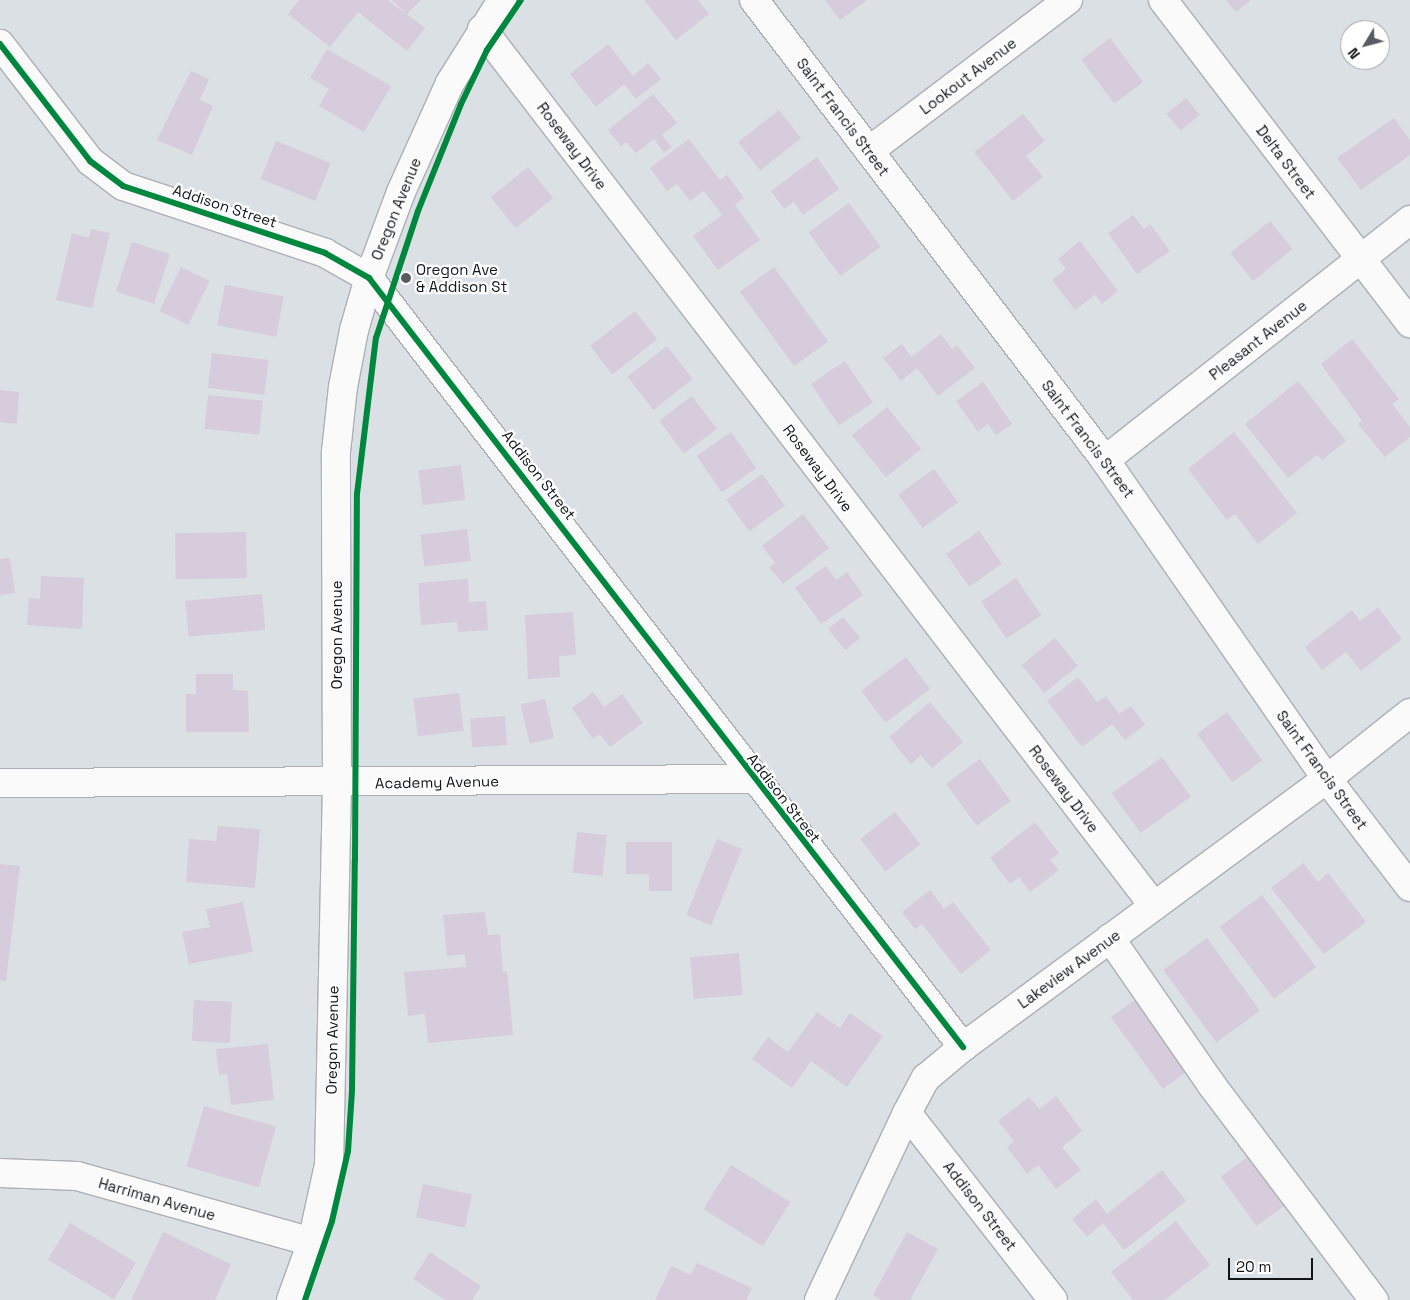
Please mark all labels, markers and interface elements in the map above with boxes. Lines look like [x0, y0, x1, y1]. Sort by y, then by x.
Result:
north arrow [1340, 20, 1390, 70]
street label: Lookout Avenue [916, 34, 1020, 118]
text: N [1344, 44, 1364, 63]
street label: Saint Francis Street [793, 55, 893, 179]
street label: Roseway Drive [533, 99, 611, 193]
street label: Delta Street [1252, 122, 1320, 202]
street label: Oregon Avenue [367, 155, 425, 263]
street label: Addison Street [171, 181, 279, 231]
place label: Oregon Ave & Addison St [416, 260, 508, 295]
marker: Oregon Ave & Addison St [400, 272, 412, 284]
street label: Pleasant Avenue [1205, 296, 1311, 384]
street label: Saint Francis Street [1038, 377, 1138, 501]
street label: Roseway Drive [779, 421, 857, 515]
street label: Addison Street [499, 427, 579, 523]
street label: Oregon Avenue [328, 580, 346, 690]
street label: Saint Francis Street [1273, 707, 1371, 833]
street label: Roseway Drive [1025, 742, 1103, 836]
street label: Addison Street [744, 750, 824, 846]
street label: Academy Avenue [375, 772, 499, 792]
street label: Lakeview Avenue [1014, 926, 1124, 1012]
street label: Oregon Avenue [322, 985, 342, 1095]
street label: Addison Street [940, 1158, 1020, 1254]
street label: Harriman Avenue [96, 1174, 218, 1224]
scale bar [1230, 1248, 1315, 1280]
text: 20 m [1236, 1257, 1271, 1276]

